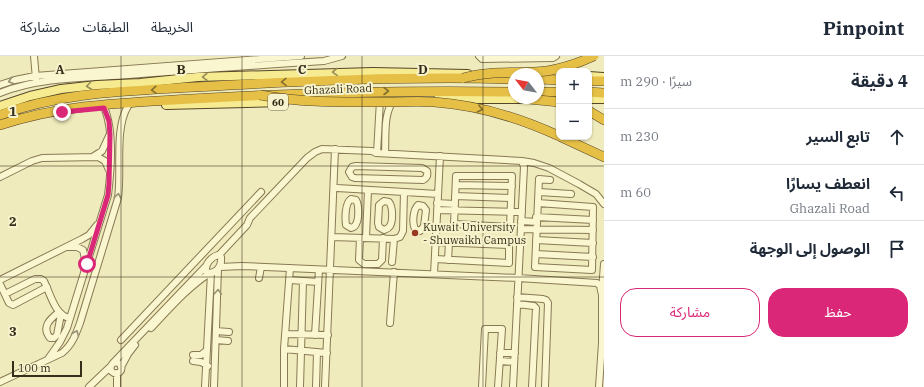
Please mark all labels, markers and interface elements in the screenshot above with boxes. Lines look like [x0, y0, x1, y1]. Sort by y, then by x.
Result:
text: Pinpoint [823, 16, 904, 40]
text: مشاركة [20, 18, 60, 36]
text: الطبقات [82, 18, 129, 36]
text: الخريطة [151, 18, 193, 36]
text: A [55, 61, 65, 78]
text: B [176, 61, 186, 78]
text: C [298, 61, 307, 78]
text: D [418, 61, 428, 78]
one-way arrow [332, 68, 338, 76]
north arrow [508, 68, 544, 104]
map controls [556, 68, 592, 140]
button: + [556, 68, 592, 104]
text: 4 دقيقة [851, 70, 908, 92]
one-way arrow [202, 73, 208, 81]
text: سيرًا · 290 m [620, 73, 692, 90]
one-way arrow [8, 76, 15, 85]
one-way arrow [281, 78, 287, 86]
one-way arrow [86, 81, 93, 90]
street label: Ghazali Road [304, 81, 373, 97]
one-way arrow [151, 85, 157, 94]
one-way arrow [383, 87, 389, 95]
road number: 60 [268, 94, 288, 110]
text: 1 [9, 103, 17, 120]
route end [53, 103, 71, 121]
button: − [556, 104, 592, 140]
one-way arrow [477, 105, 484, 113]
icon: ahead [886, 126, 908, 148]
text: تابع السير [806, 127, 870, 146]
text: 230 m [620, 128, 659, 145]
text: انعطف يسارًا [786, 174, 870, 193]
icon: left [886, 182, 908, 204]
text: 60 m [620, 184, 651, 201]
one-way arrow [114, 193, 122, 199]
text: Ghazali Road [790, 200, 870, 217]
text: 2 [9, 213, 17, 230]
place label: Kuwait University - Shuwaikh Campus [423, 220, 526, 247]
marker: Kuwait University - Shuwaikh Campus [410, 228, 420, 238]
icon: arrive [886, 238, 908, 260]
text: الوصول إلى الوجهة [750, 239, 870, 258]
route start [78, 255, 96, 273]
button: مشاركة [620, 288, 760, 337]
button: حفظ [768, 288, 908, 337]
one-way arrow [213, 289, 222, 295]
text: 3 [9, 323, 17, 340]
one-way arrow [71, 330, 79, 337]
scale bar [12, 359, 82, 378]
text: 100 m [18, 361, 51, 375]

